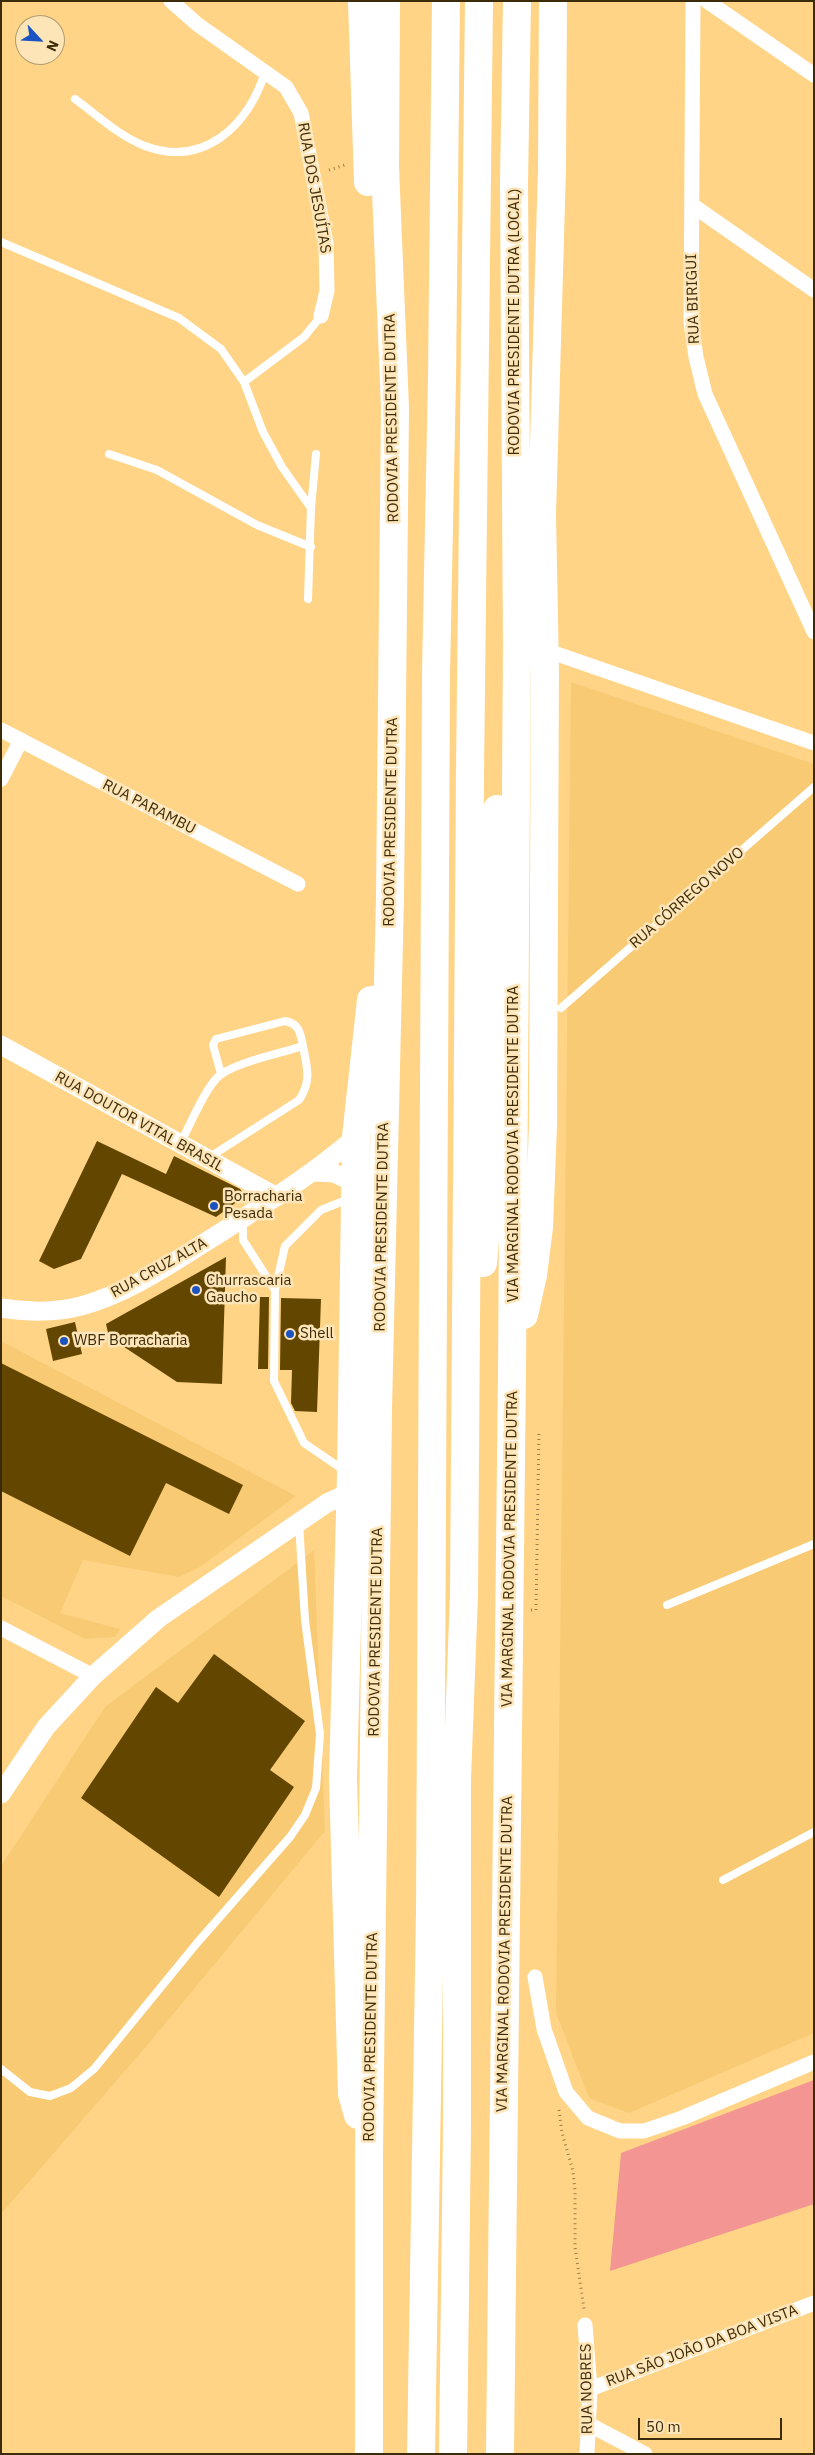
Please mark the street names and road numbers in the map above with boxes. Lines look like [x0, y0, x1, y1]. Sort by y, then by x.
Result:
street label: RUA DOS JESUÍTAS [294, 121, 334, 255]
street label: RODOVIA PRESIDENTE DUTRA (LOCAL) [506, 188, 524, 456]
street label: RUA BIRIGUI [682, 253, 704, 345]
street label: RODOVIA PRESIDENTE DUTRA [381, 313, 403, 523]
street label: RODOVIA PRESIDENTE DUTRA [380, 717, 402, 927]
street label: RUA PARAMBU [99, 776, 199, 838]
street label: RUA CÓRREGO NOVO [626, 843, 748, 953]
street label: VIA MARGINAL RODOVIA PRESIDENTE DUTRA [505, 986, 523, 1302]
street label: RUA DOUTOR VITAL BRASIL [52, 1068, 226, 1176]
street label: RODOVIA PRESIDENTE DUTRA [371, 1122, 393, 1332]
street label: RUA CRUZ ALTA [108, 1234, 210, 1302]
street label: VIA MARGINAL RODOVIA PRESIDENTE DUTRA [498, 1391, 522, 1707]
street label: RODOVIA PRESIDENTE DUTRA [365, 1527, 387, 1737]
street label: VIA MARGINAL RODOVIA PRESIDENTE DUTRA [493, 1796, 517, 2112]
street label: RODOVIA PRESIDENTE DUTRA [360, 1932, 382, 2142]
street label: RUA SÃO JOÃO DA BOA VISTA [604, 2301, 800, 2391]
street label: RUA NOBRES [577, 2344, 597, 2434]

